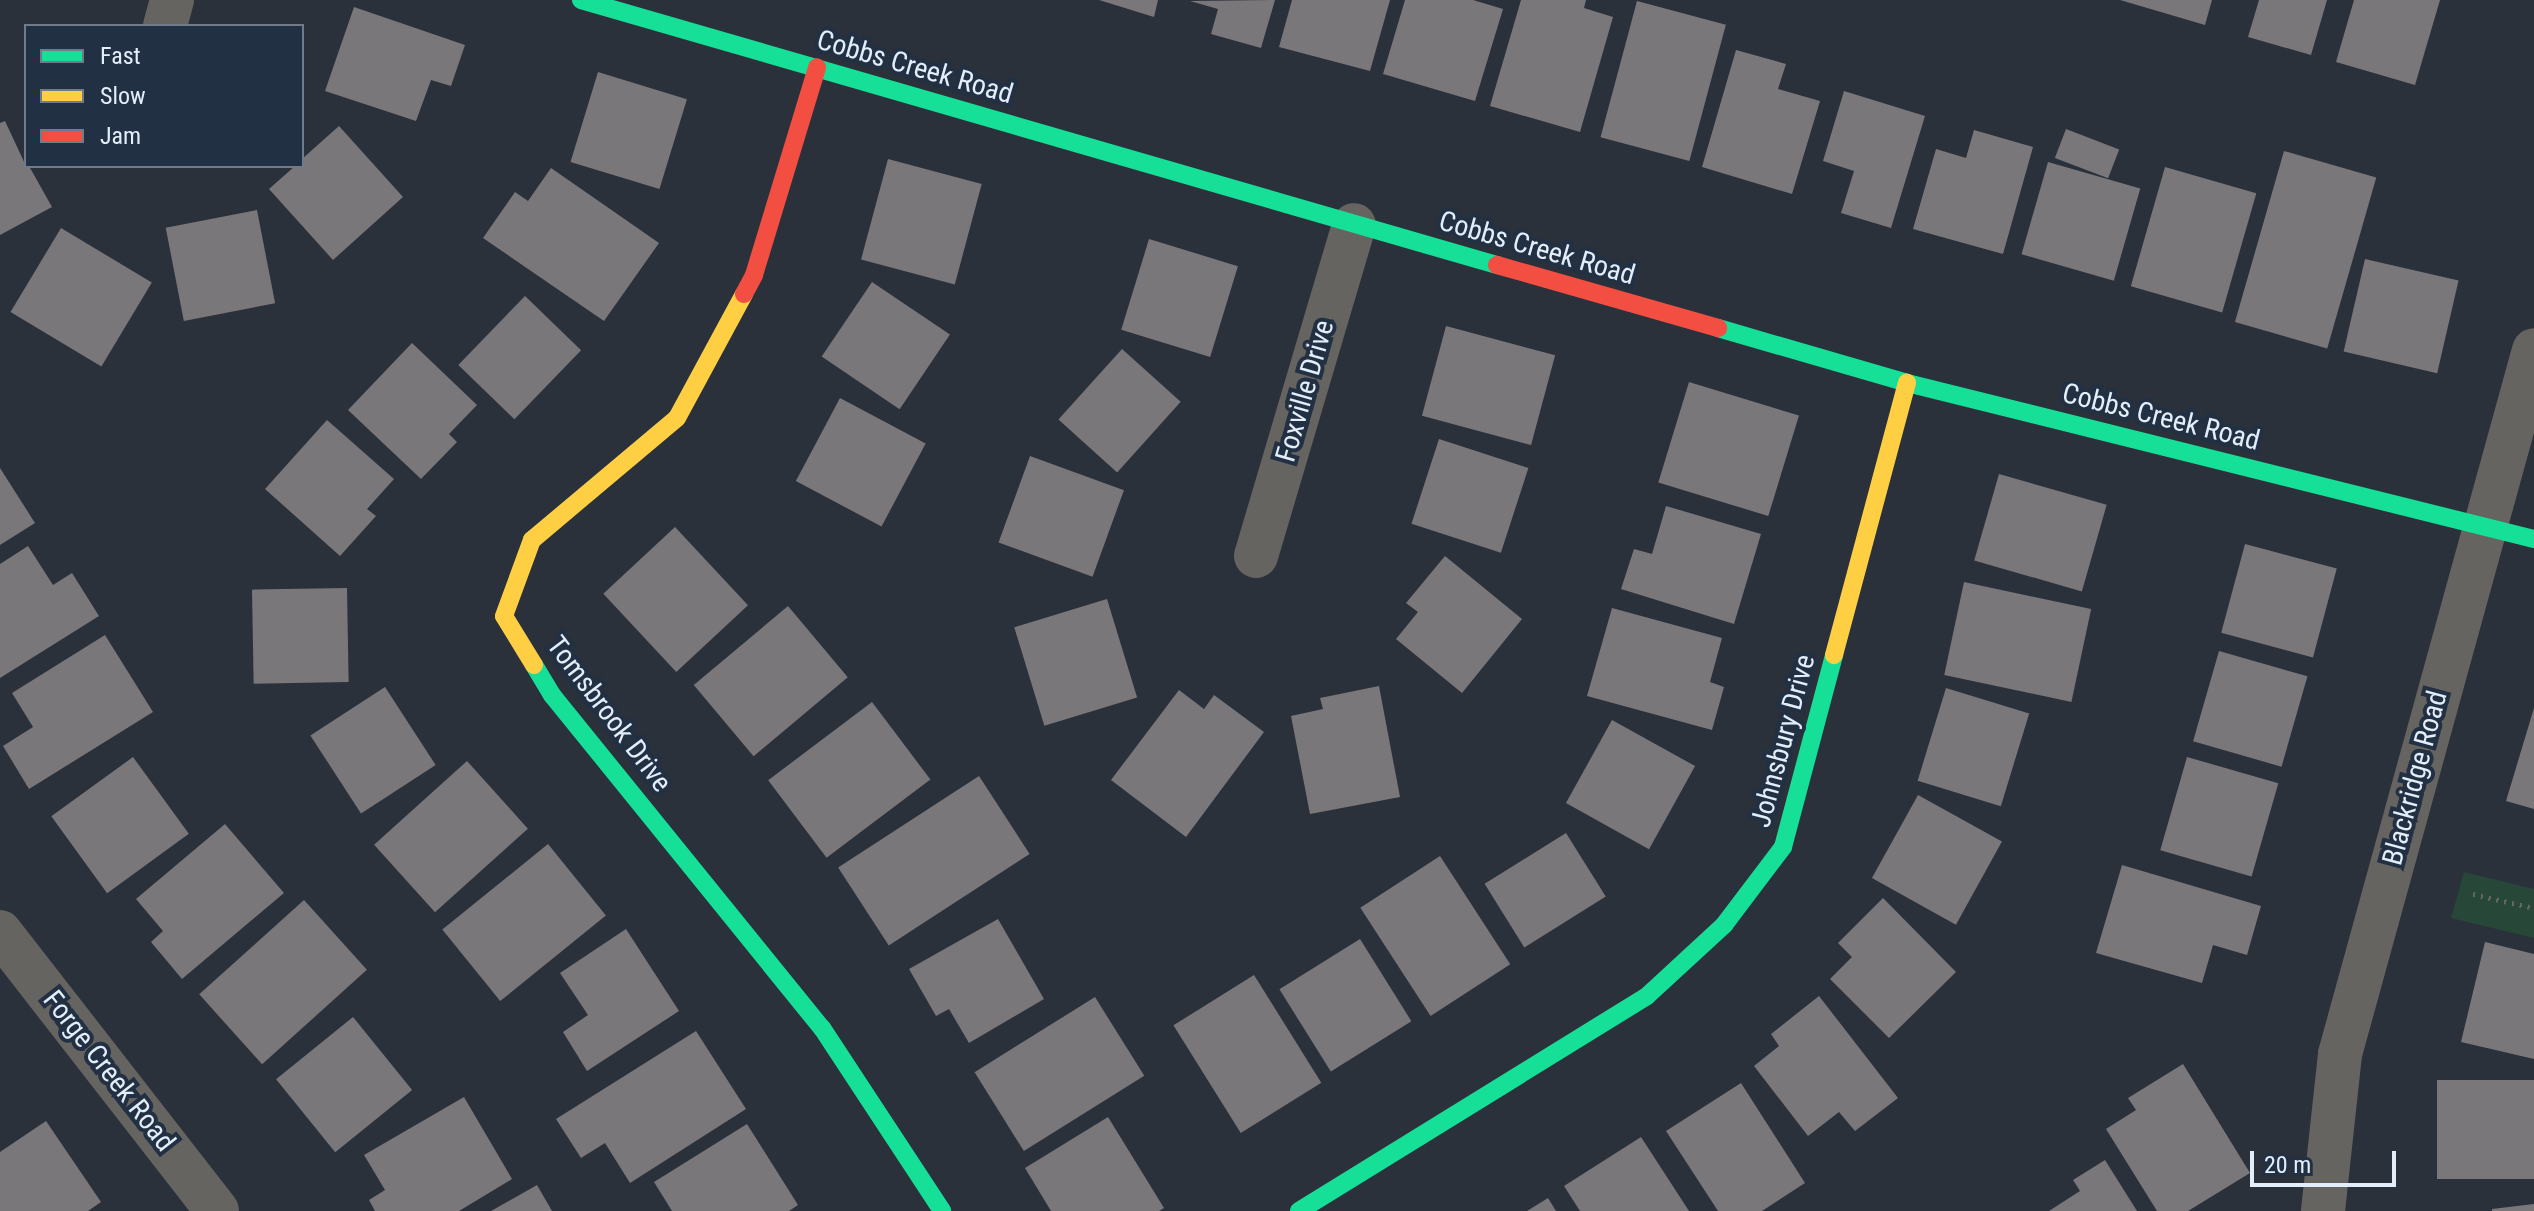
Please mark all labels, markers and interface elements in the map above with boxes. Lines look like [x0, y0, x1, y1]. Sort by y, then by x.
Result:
street label: Cobbs Creek Road [813, 23, 1017, 111]
legend [24, 24, 304, 168]
text: Fast [100, 42, 141, 70]
text: Slow [100, 82, 146, 110]
text: Jam [100, 122, 141, 150]
street label: Cobbs Creek Road [1435, 204, 1639, 292]
street label: Foxville Drive [1269, 316, 1341, 466]
street label: Cobbs Creek Road [2059, 376, 2263, 458]
street label: Tomsbrook Drive [540, 630, 678, 798]
street label: Johnsbury Drive [1744, 651, 1822, 831]
street label: Blackridge Road [2376, 687, 2454, 869]
street label: Forge Creek Road [36, 984, 182, 1158]
scale bar [2254, 1135, 2400, 1185]
text: 20 m [2264, 1151, 2311, 1179]

